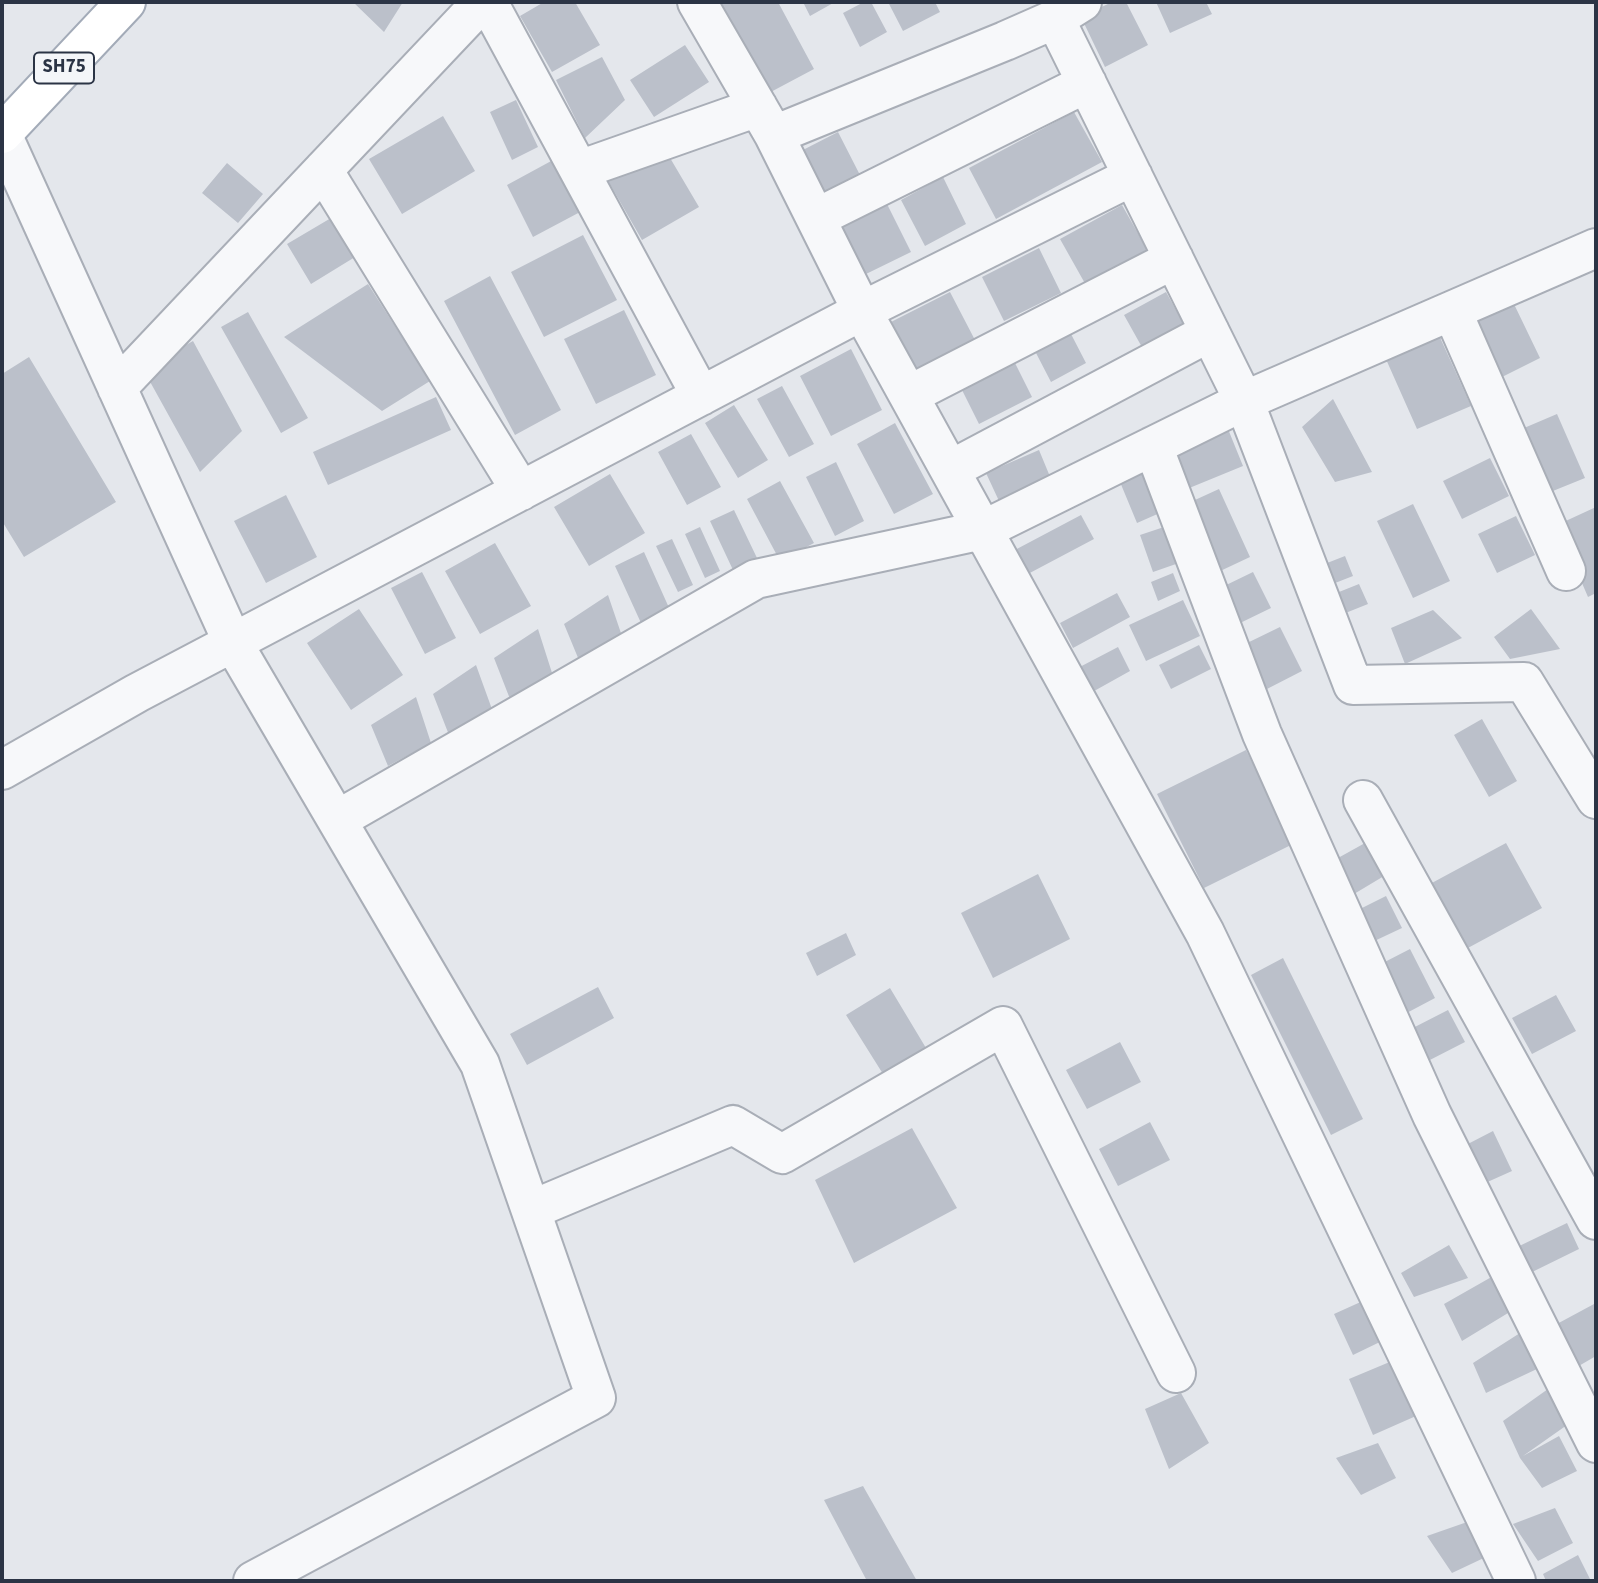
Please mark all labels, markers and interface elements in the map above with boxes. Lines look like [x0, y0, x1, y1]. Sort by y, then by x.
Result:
road number: SH75 [34, 52, 94, 83]

